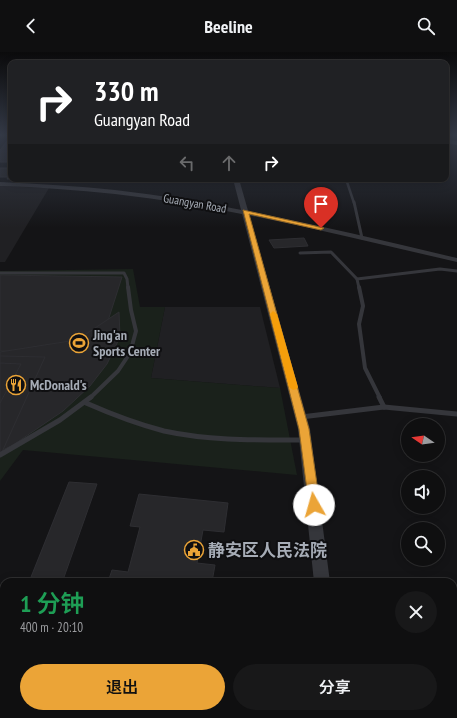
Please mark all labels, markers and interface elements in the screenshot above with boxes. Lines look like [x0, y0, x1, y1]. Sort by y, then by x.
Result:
icon: back [20, 15, 42, 37]
text: Beeline [204, 15, 253, 38]
icon: search [415, 15, 437, 37]
text: 330 m [94, 72, 158, 109]
icon: right [28, 76, 80, 128]
text: Guangyan Road [94, 108, 190, 131]
icon: left [176, 152, 198, 174]
icon: ahead [218, 152, 240, 174]
icon: right [260, 152, 282, 174]
pin [304, 187, 338, 228]
street label: Guangyan Road [162, 190, 228, 216]
icon: arrive [310, 193, 332, 215]
place label: Jing'an Sports Center [92, 326, 161, 360]
sports icon: Jing'an Sports Center [68, 332, 90, 354]
restaurant icon: McDonald's [5, 374, 27, 396]
place label: McDonald's [30, 376, 87, 394]
north arrow [401, 418, 445, 462]
map controls [401, 418, 445, 566]
button: sound [401, 470, 445, 514]
position arrow [293, 484, 335, 526]
button: search [401, 522, 445, 566]
public building icon: 静安区人民法院 [183, 539, 205, 561]
place label: 静安区人民法院 [208, 539, 327, 561]
text: 1 分钟 [20, 588, 84, 619]
button: close [395, 591, 437, 633]
text: 400 m · 20:10 [20, 619, 83, 636]
button: 退出 [20, 664, 225, 710]
button: 分享 [233, 664, 437, 710]

